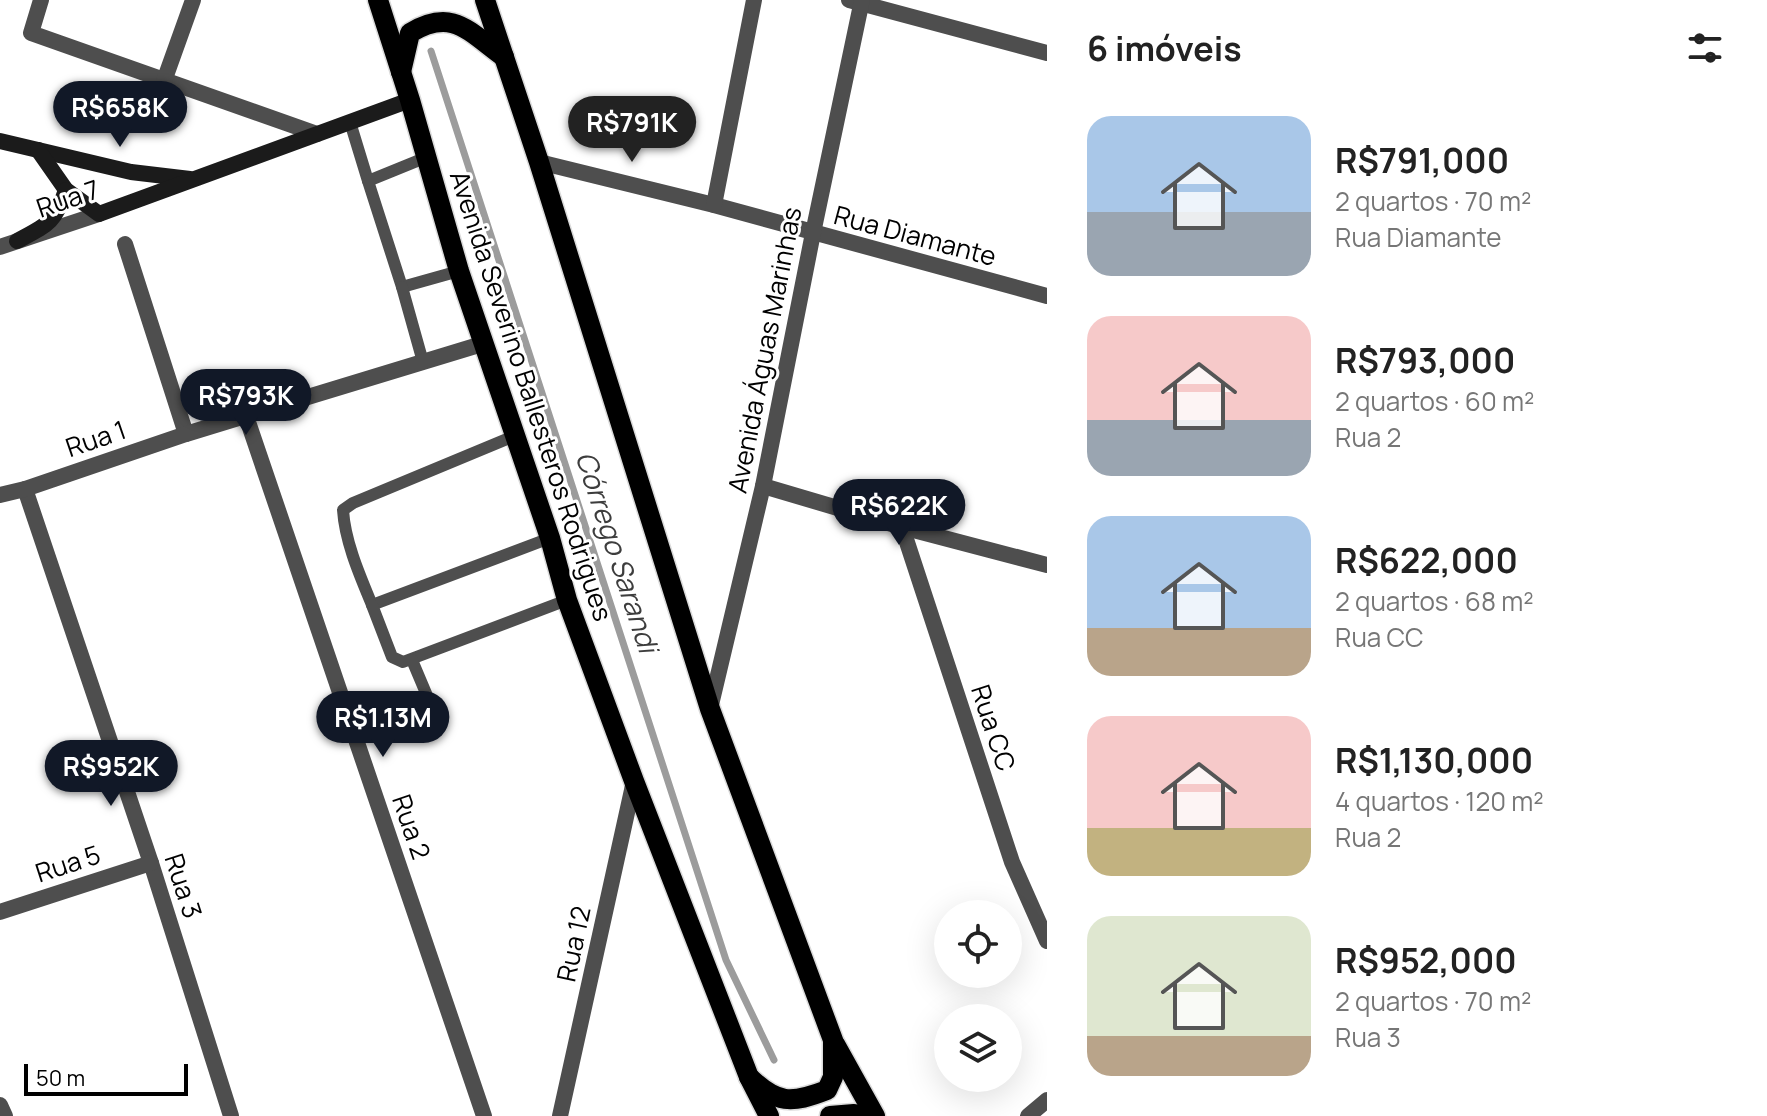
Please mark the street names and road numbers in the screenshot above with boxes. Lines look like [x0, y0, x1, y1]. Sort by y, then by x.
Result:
street label: Avenida Severino Ballesteros Rodrigues [442, 166, 622, 625]
street label: Rua 7 [31, 171, 104, 226]
street label: Rua Diamante [830, 196, 1000, 274]
street label: Avenida Águas Marinhas [719, 204, 809, 496]
street label: Rua 1 [61, 411, 131, 465]
street label: Rua CC [963, 680, 1025, 775]
street label: Rua 2 [384, 789, 440, 864]
street label: Rua 5 [31, 836, 105, 890]
street label: Rua 3 [157, 849, 211, 923]
street label: Rua 12 [547, 903, 599, 985]

